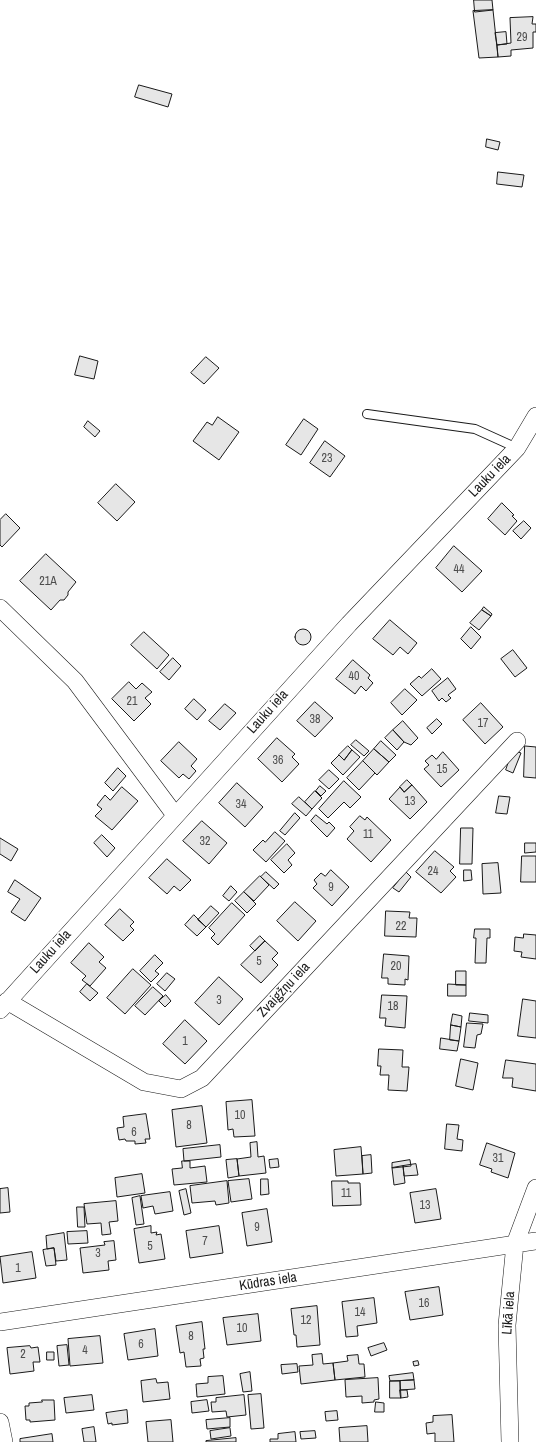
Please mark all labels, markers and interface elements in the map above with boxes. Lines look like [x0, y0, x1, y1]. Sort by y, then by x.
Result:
house number: 29 [517, 31, 527, 45]
street label: Lauku iela [466, 451, 514, 501]
house number: 23 [322, 452, 332, 466]
house number: 44 [454, 563, 464, 577]
house number: 21A [39, 575, 57, 589]
house number: 40 [349, 670, 359, 684]
street label: Lauku iela [244, 687, 292, 737]
house number: 21 [127, 695, 137, 709]
house number: 38 [310, 713, 320, 727]
house number: 17 [478, 717, 488, 731]
house number: 36 [273, 754, 283, 768]
house number: 15 [437, 763, 447, 777]
house number: 13 [405, 795, 415, 809]
house number: 34 [236, 798, 246, 812]
house number: 11 [363, 828, 373, 842]
house number: 32 [200, 835, 210, 849]
house number: 24 [428, 865, 438, 879]
house number: 9 [328, 881, 334, 895]
house number: 22 [396, 920, 406, 934]
street label: Lauku iela [27, 927, 75, 977]
house number: 5 [256, 955, 262, 969]
street label: Zvaigžņu iela [254, 959, 314, 1021]
house number: 20 [391, 960, 401, 974]
house number: 3 [216, 994, 222, 1008]
house number: 18 [388, 1000, 398, 1014]
house number: 1 [182, 1035, 188, 1049]
house number: 10 [235, 1109, 245, 1123]
house number: 8 [186, 1119, 192, 1133]
house number: 6 [131, 1126, 137, 1140]
house number: 31 [493, 1152, 503, 1166]
house number: 11 [341, 1187, 351, 1201]
house number: 13 [420, 1199, 430, 1213]
house number: 9 [254, 1221, 260, 1235]
house number: 7 [202, 1235, 208, 1249]
house number: 5 [147, 1240, 153, 1254]
house number: 3 [95, 1247, 101, 1261]
house number: 1 [15, 1262, 21, 1276]
street label: Kūdras iela [238, 1269, 298, 1295]
street label: Līkā iela [499, 1291, 519, 1335]
house number: 16 [419, 1297, 429, 1311]
house number: 14 [355, 1306, 365, 1320]
house number: 12 [301, 1314, 311, 1328]
house number: 10 [237, 1322, 247, 1336]
house number: 8 [188, 1330, 194, 1344]
house number: 6 [138, 1338, 144, 1352]
house number: 4 [82, 1344, 88, 1358]
house number: 2 [20, 1348, 26, 1362]

